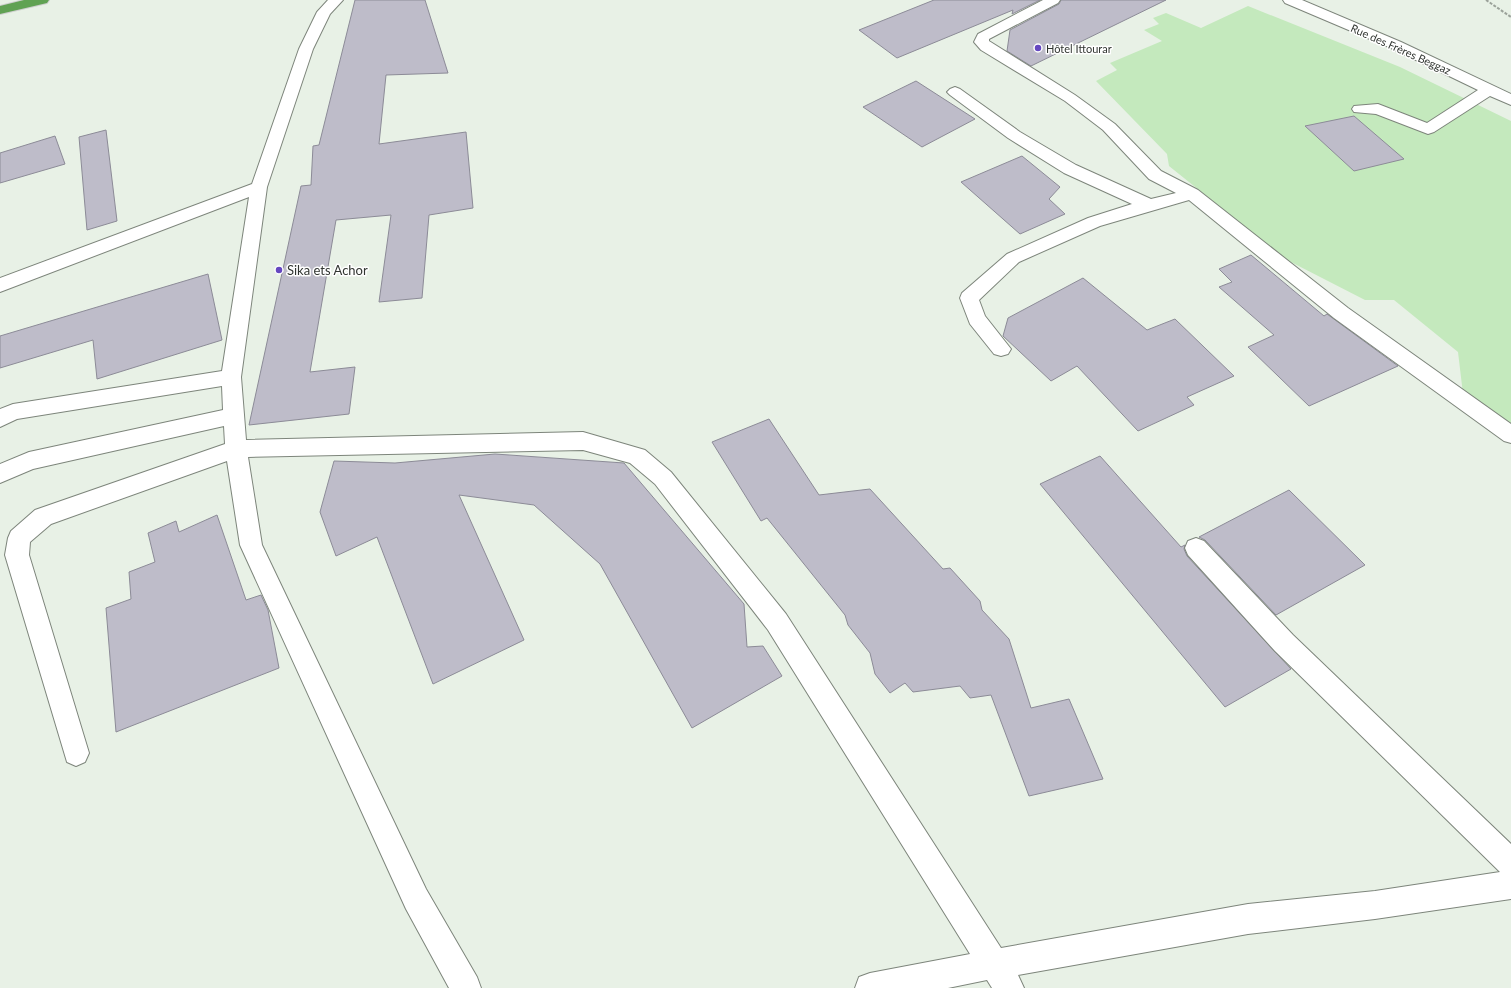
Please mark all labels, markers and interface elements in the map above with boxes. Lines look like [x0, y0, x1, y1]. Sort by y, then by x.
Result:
street label: Rue des Frères Beggaz [1349, 21, 1453, 77]
place label: Hôtel Ittourar [1046, 42, 1112, 55]
marker: Hôtel Ittourar [1033, 43, 1043, 53]
place label: Sika ets Achor [287, 262, 368, 278]
marker: Sika ets Achor [274, 265, 284, 275]

